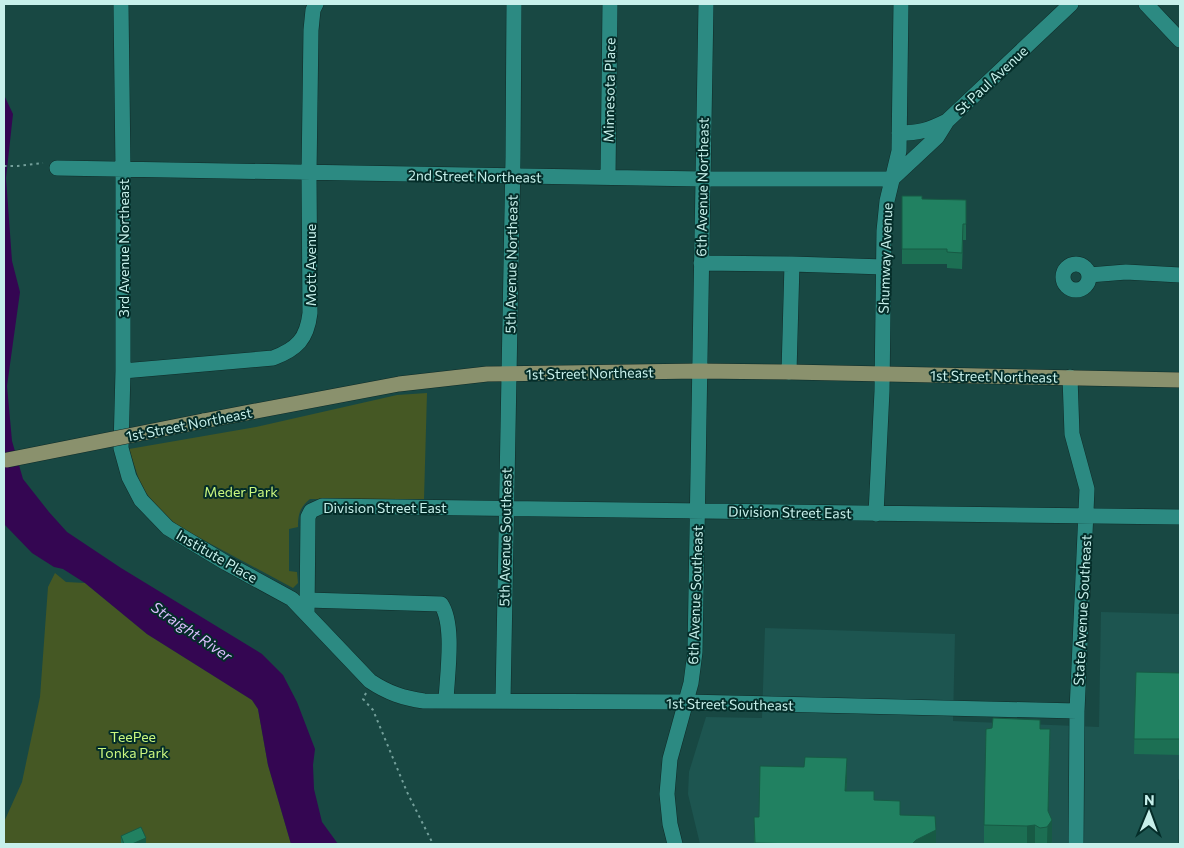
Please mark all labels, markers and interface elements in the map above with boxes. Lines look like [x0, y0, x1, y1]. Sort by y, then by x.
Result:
street label: Minnesota Place [600, 37, 618, 143]
street label: St Paul Avenue [951, 42, 1031, 118]
street label: 6th Avenue Northeast [692, 117, 712, 257]
street label: 2nd Street Northeast [408, 166, 542, 186]
street label: 3rd Avenue Northeast [115, 178, 132, 317]
street label: 5th Avenue Northeast [501, 194, 521, 334]
street label: Shumway Avenue [875, 202, 895, 314]
street label: Mott Avenue [302, 224, 319, 306]
street label: 1st Street Northeast [526, 363, 654, 383]
street label: 1st Street Northeast [930, 366, 1058, 386]
street label: 1st Street Northeast [125, 403, 254, 445]
street label: 5th Avenue Southeast [495, 467, 515, 607]
park label: Meder Park [204, 483, 278, 500]
street label: Division Street East [323, 499, 447, 516]
street label: Division Street East [728, 502, 852, 522]
street label: 6th Avenue Southeast [684, 525, 706, 665]
street label: Institute Place [173, 526, 261, 586]
street label: State Avenue Southeast [1070, 534, 1094, 686]
water label: Straight River [148, 597, 237, 665]
street label: 1st Street Southeast [666, 694, 794, 714]
park label: TeePee Tonka Park [97, 728, 169, 761]
north arrow [1124, 788, 1174, 838]
text: N [1144, 791, 1155, 808]

